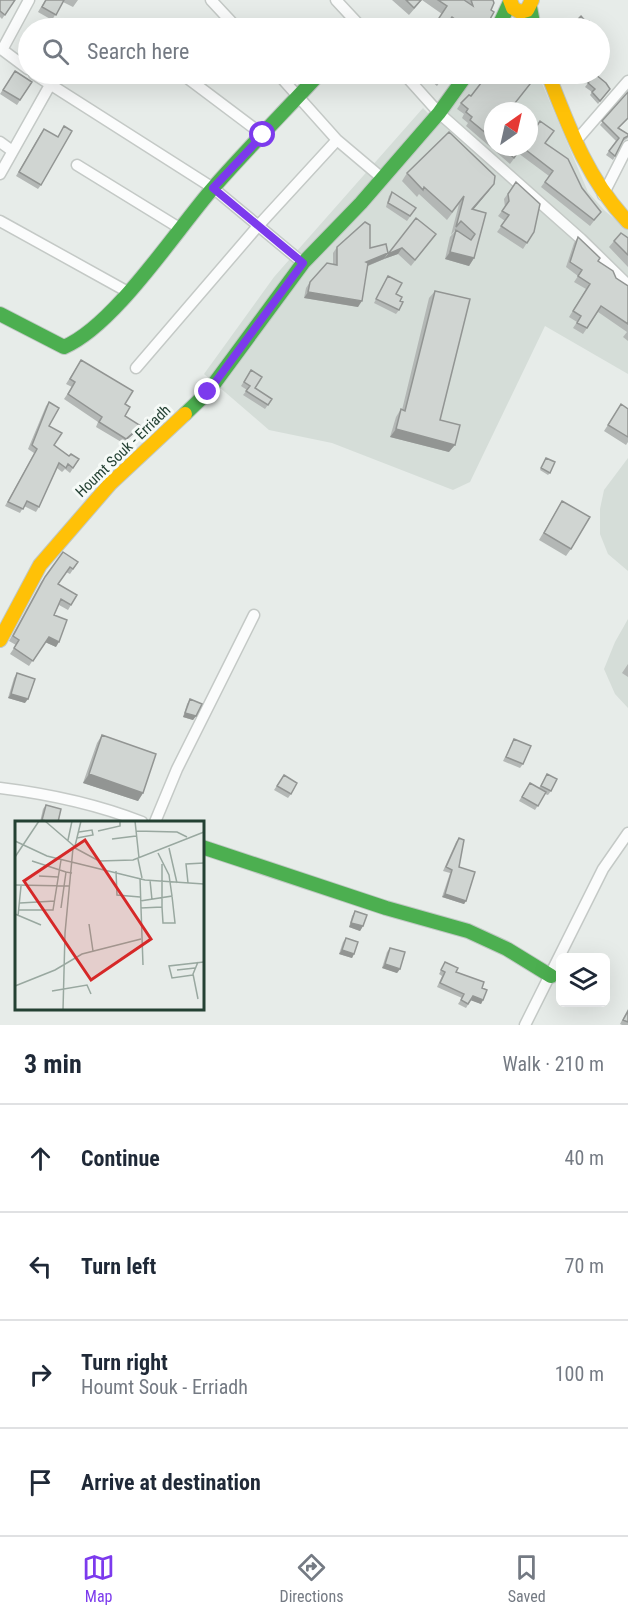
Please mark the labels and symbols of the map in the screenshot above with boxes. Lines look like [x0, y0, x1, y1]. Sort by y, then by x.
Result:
north arrow [484, 102, 538, 156]
route start [249, 121, 275, 147]
route end [194, 378, 220, 404]
street label: Houmt Souk - Erriadh [72, 401, 174, 501]
inset map [15, 821, 204, 1010]

